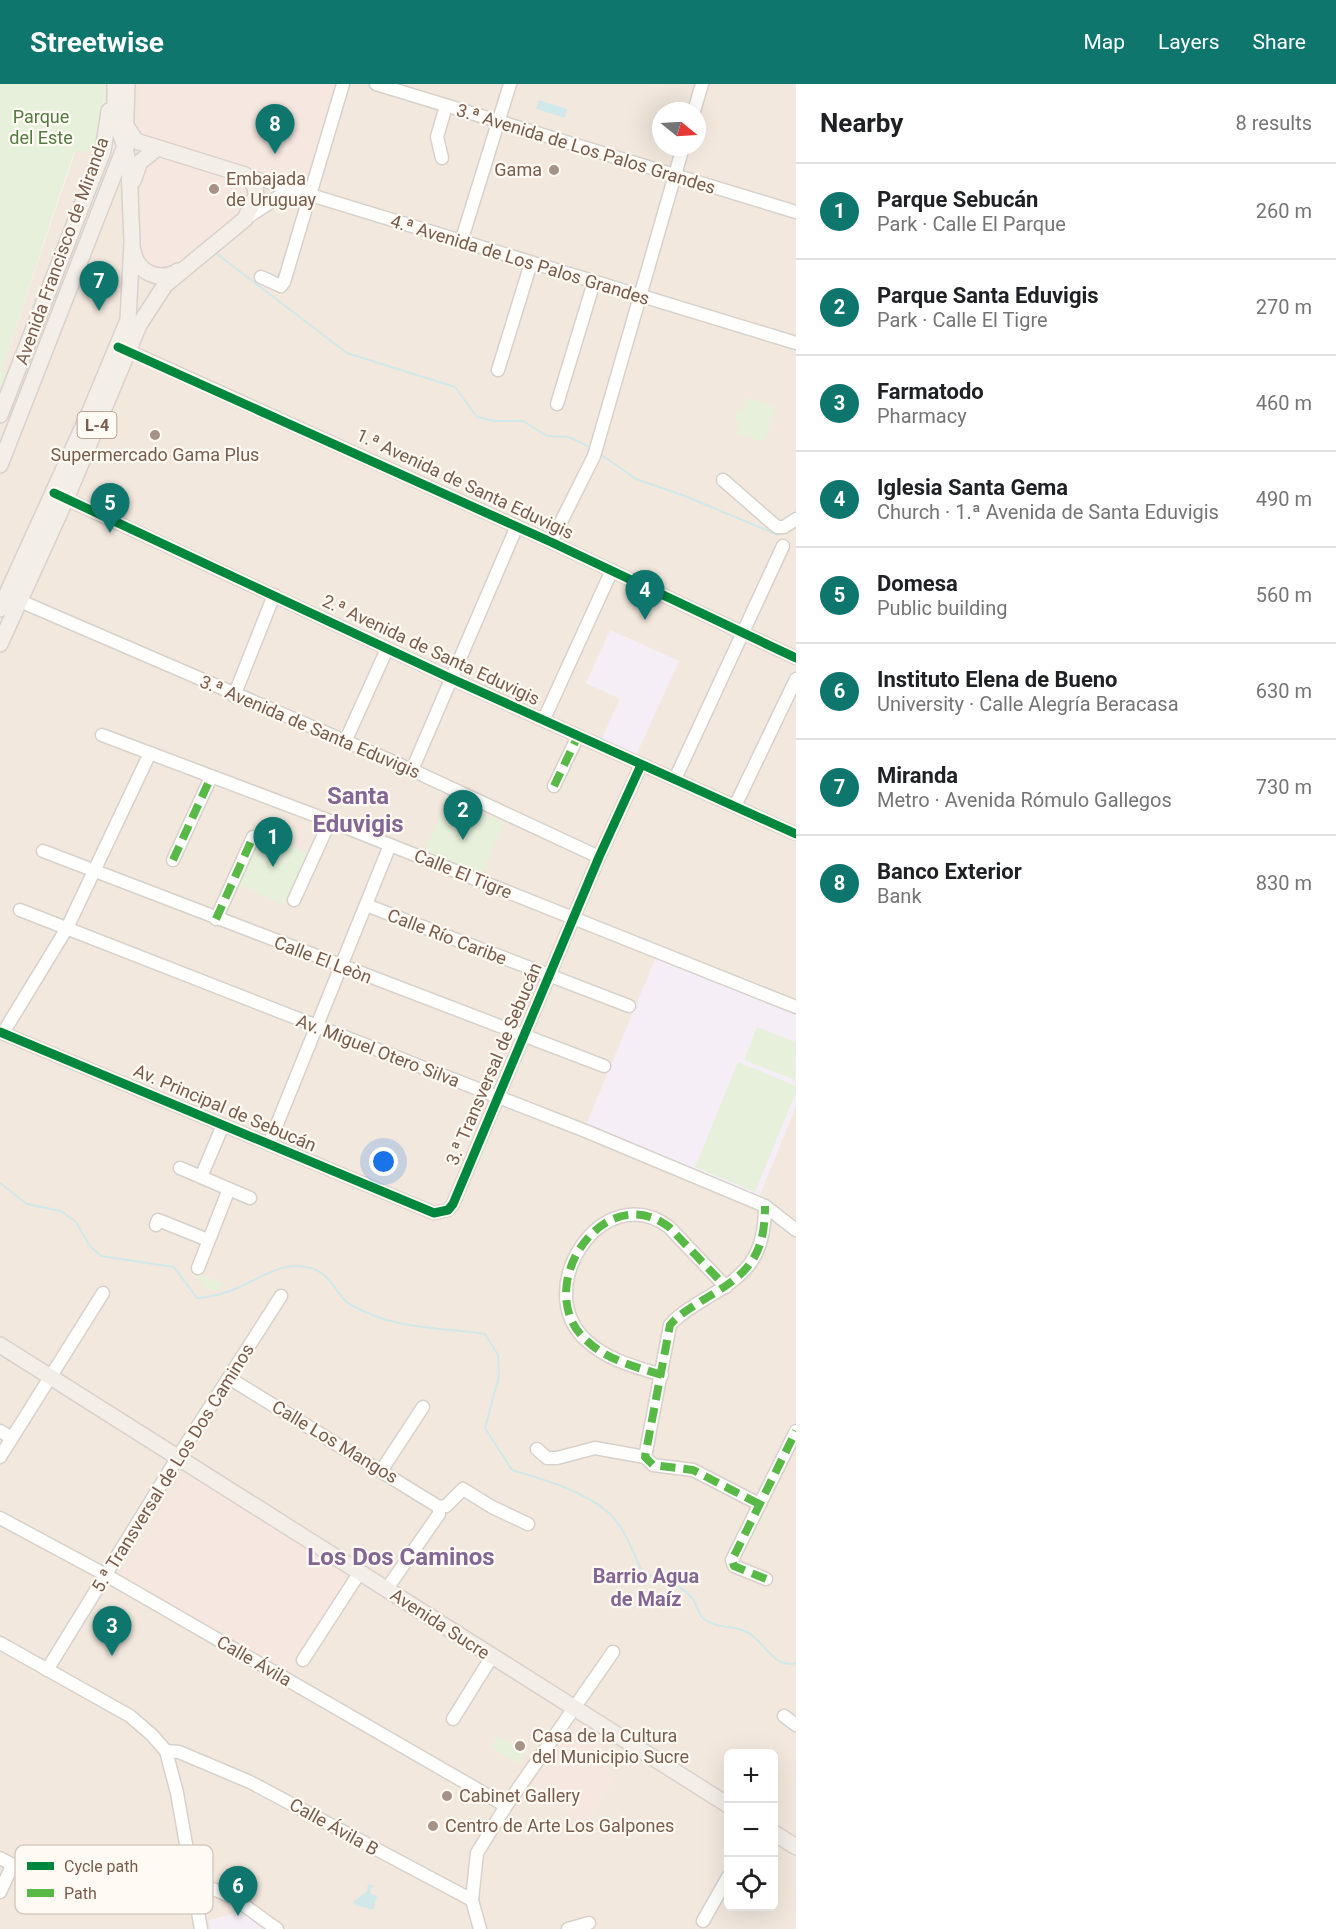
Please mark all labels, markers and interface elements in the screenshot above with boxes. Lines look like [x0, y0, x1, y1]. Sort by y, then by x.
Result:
text: Streetwise [30, 26, 164, 59]
text: Map [1083, 30, 1125, 54]
text: Layers [1158, 30, 1219, 54]
text: Share [1252, 30, 1306, 54]
street label: 3.ª Avenida de Los Palos Grandes [454, 99, 718, 198]
north arrow [652, 102, 706, 156]
pin: 8 [256, 104, 294, 154]
park label: Parque del Este [9, 106, 73, 148]
text: Nearby [820, 108, 903, 138]
text: 8 results [1236, 111, 1312, 135]
street label: Avenida Francisco de Miranda [11, 134, 112, 367]
place label: Gama [494, 159, 542, 180]
marker: Gama [547, 163, 561, 177]
place label: Embajada de Uruguay [226, 168, 317, 210]
marker: Embajada de Uruguay [207, 182, 221, 196]
text: Parque Sebucán [877, 187, 1038, 212]
text: 1 [834, 199, 845, 223]
text: 260 m [1256, 199, 1312, 223]
street label: 4.ª Avenida de Los Palos Grandes [388, 210, 652, 309]
text: Park · Calle El Parque [877, 212, 1066, 236]
pin: 7 [80, 262, 118, 311]
text: Parque Santa Eduvigis [877, 283, 1099, 308]
text: 2 [834, 295, 845, 319]
text: 270 m [1256, 295, 1312, 319]
text: Park · Calle El Tigre [877, 308, 1048, 332]
text: Farmatodo [877, 379, 984, 404]
text: 3 [834, 391, 845, 415]
text: 460 m [1256, 391, 1312, 415]
text: Pharmacy [877, 404, 967, 428]
road number: L-4 [78, 412, 116, 438]
street label: 1.ª Avenida de Santa Eduvigis [353, 424, 577, 543]
marker: Supermercado Gama Plus [148, 428, 162, 442]
place label: Supermercado Gama Plus [51, 444, 259, 465]
text: Iglesia Santa Gema [877, 475, 1068, 500]
pin: 5 [90, 484, 130, 533]
text: 4 [834, 487, 845, 511]
text: 490 m [1256, 487, 1312, 511]
text: Church · 1.ª Avenida de Santa Eduvigis [877, 500, 1219, 524]
pin: 4 [626, 570, 664, 620]
text: Domesa [877, 571, 958, 596]
text: 5 [834, 583, 845, 607]
text: 560 m [1256, 583, 1312, 607]
street label: 2.ª Avenida de Santa Eduvigis [319, 590, 543, 709]
text: Public building [877, 596, 1007, 620]
text: Instituto Elena de Bueno [877, 667, 1118, 692]
street label: 3.ª Avenida de Santa Eduvigis [197, 671, 424, 783]
text: 6 [834, 679, 845, 703]
text: 630 m [1256, 679, 1312, 703]
text: University · Calle Alegría Beracasa [877, 692, 1179, 716]
text: Miranda [877, 763, 958, 788]
text: 7 [834, 775, 845, 799]
text: 730 m [1256, 775, 1312, 799]
district label: Santa Eduvigis [312, 782, 404, 838]
text: Metro · Avenida Rómulo Gallegos [877, 788, 1172, 812]
pin: 2 [444, 790, 482, 840]
pin: 1 [254, 818, 292, 867]
street label: Calle El Tigre [411, 844, 515, 903]
text: Banco Exterior [877, 859, 1022, 884]
text: 8 [834, 871, 845, 895]
text: 830 m [1256, 871, 1312, 895]
text: Bank [877, 884, 922, 908]
street label: Calle Río Caribe [385, 904, 510, 969]
street label: Calle El Leòn [271, 931, 375, 988]
street label: 3.ª Transversal de Sebucán [441, 960, 546, 1168]
street label: Av. Miguel Otero Silva [294, 1010, 463, 1091]
street label: Av. Principal de Sebucán [131, 1060, 320, 1156]
your location [369, 1147, 398, 1176]
street label: 5.ª Transversal de Los Dos Caminos [87, 1340, 258, 1596]
street label: Calle Los Mangos [269, 1396, 402, 1487]
district label: Los Dos Caminos [307, 1543, 495, 1571]
district label: Barrio Agua de Maíz [593, 1564, 700, 1611]
street label: Avenida Sucre [387, 1584, 494, 1663]
pin: 3 [92, 1606, 132, 1656]
street label: Calle Ávila [213, 1631, 295, 1690]
place label: Casa de la Cultura del Municipio Sucre [532, 1725, 689, 1767]
marker: Casa de la Cultura del Municipio Sucre [513, 1739, 527, 1753]
map controls [724, 1749, 778, 1911]
button: + [724, 1749, 778, 1803]
place label: Cabinet Gallery [459, 1785, 580, 1806]
marker: Cabinet Gallery [440, 1789, 454, 1803]
street label: Calle Ávila B [286, 1793, 382, 1860]
button: − [724, 1803, 778, 1857]
place label: Centro de Arte Los Galpones [445, 1815, 674, 1836]
marker: Centro de Arte Los Galpones [426, 1819, 440, 1833]
legend [15, 1845, 213, 1914]
text: Cycle path [64, 1857, 138, 1876]
button: locate [724, 1857, 778, 1911]
pin: 6 [218, 1866, 258, 1916]
text: Path [64, 1884, 97, 1903]

